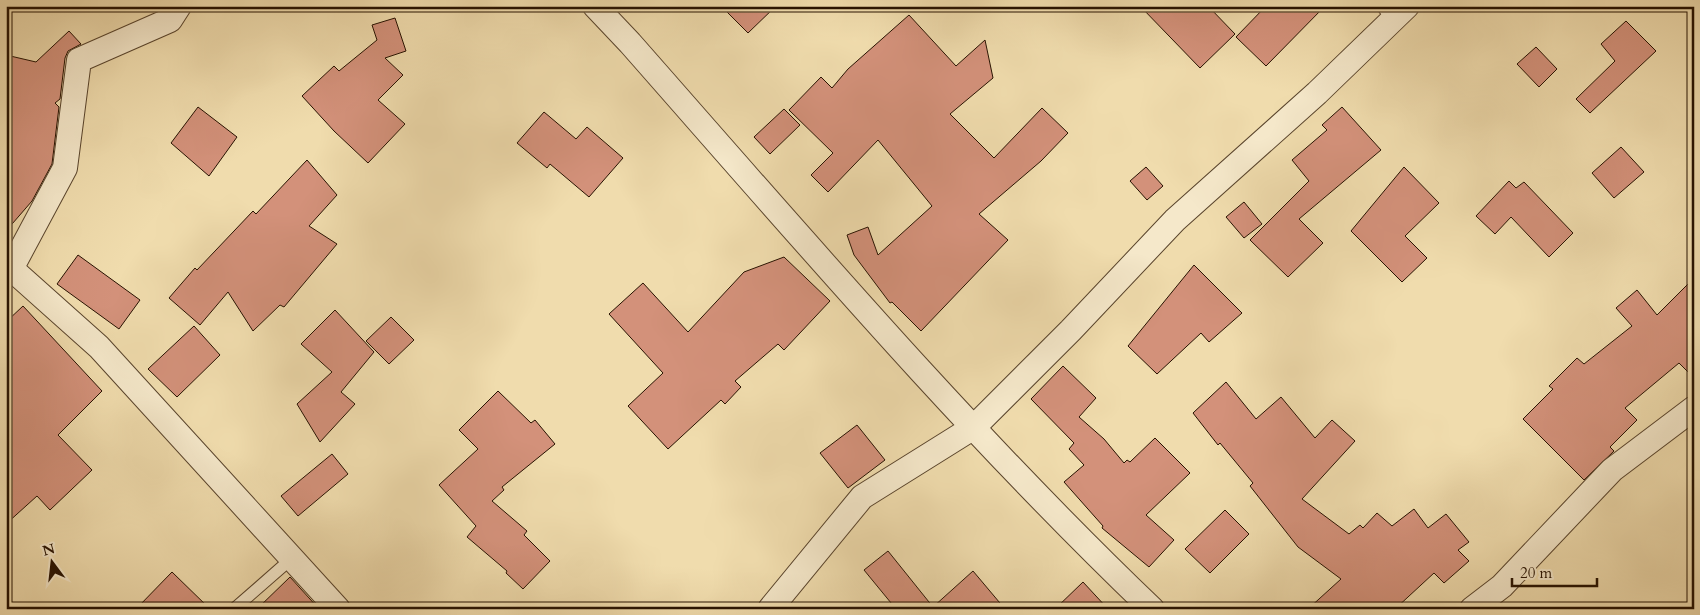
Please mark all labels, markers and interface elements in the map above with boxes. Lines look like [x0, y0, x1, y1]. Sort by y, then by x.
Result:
north arrow [28, 538, 78, 588]
text: N [40, 539, 57, 561]
scale bar [1512, 555, 1598, 587]
text: 20 m [1520, 563, 1552, 583]

